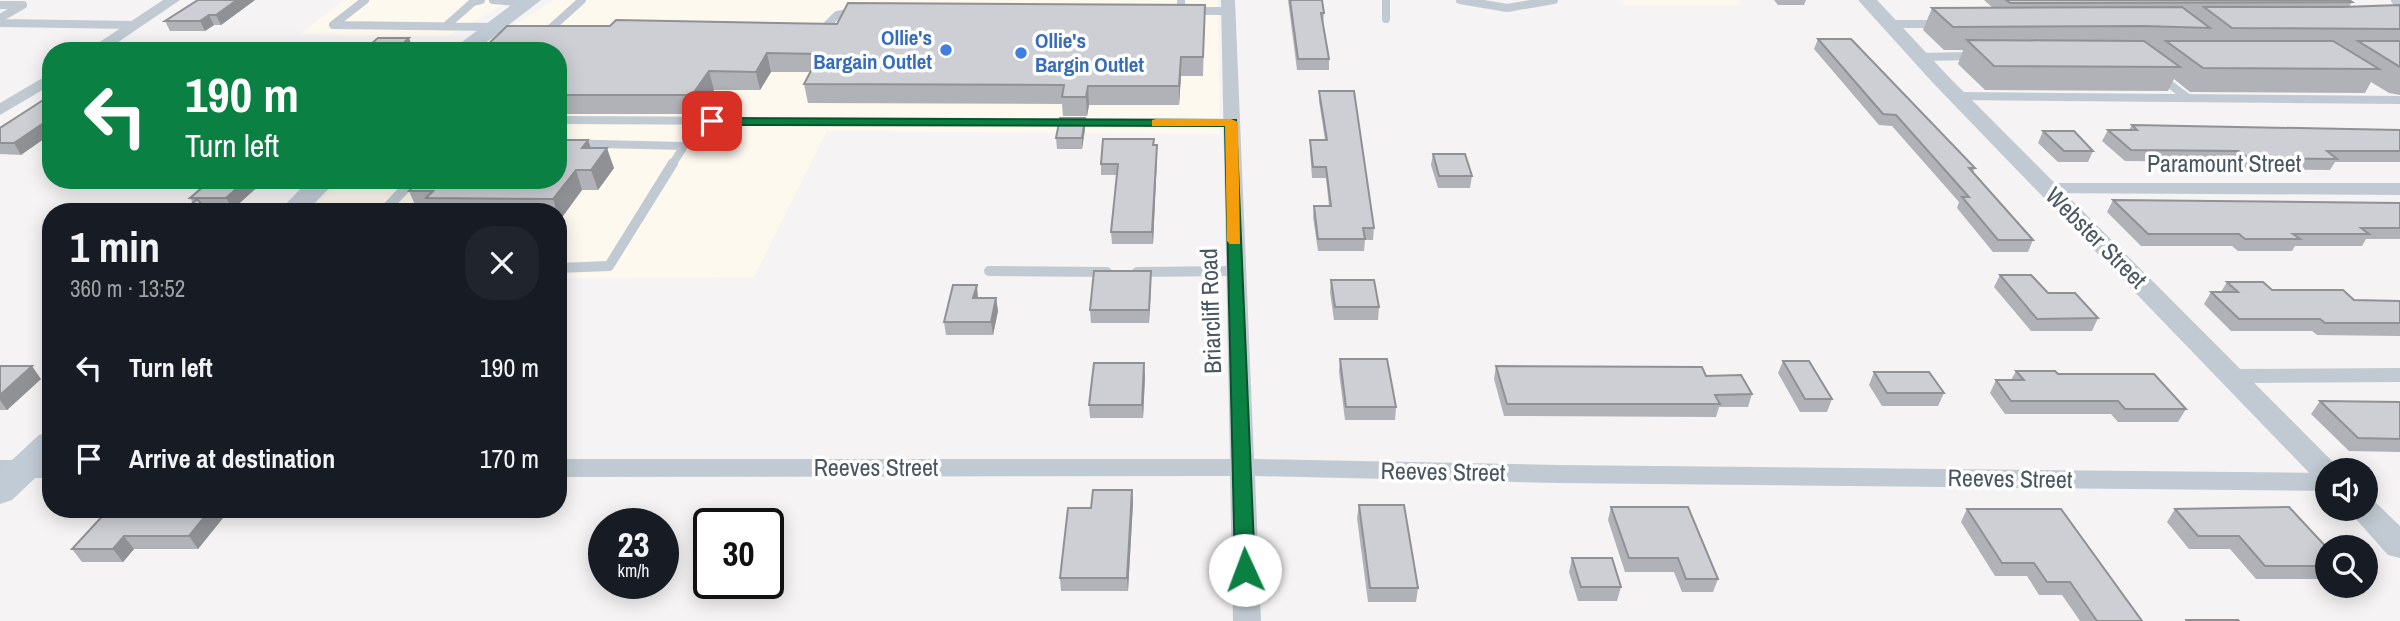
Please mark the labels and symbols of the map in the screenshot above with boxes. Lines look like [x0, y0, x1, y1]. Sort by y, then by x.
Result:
place label: Ollie's Bargain Outlet [813, 23, 932, 76]
place label: Ollie's Bargin Outlet [1035, 26, 1144, 79]
marker: Ollie's Bargain Outlet [938, 42, 954, 58]
marker: Ollie's Bargin Outlet [1013, 45, 1029, 61]
pin [682, 91, 742, 151]
street label: Paramount Street [2147, 147, 2302, 179]
street label: Webster Street [2039, 180, 2155, 295]
street label: Briarcliff Road [1192, 248, 1228, 374]
street label: Reeves Street [814, 451, 939, 483]
street label: Reeves Street [1380, 454, 1506, 488]
street label: Reeves Street [1947, 461, 2073, 495]
speed limit sign: 30 [693, 508, 784, 599]
position arrow [1208, 533, 1282, 607]

